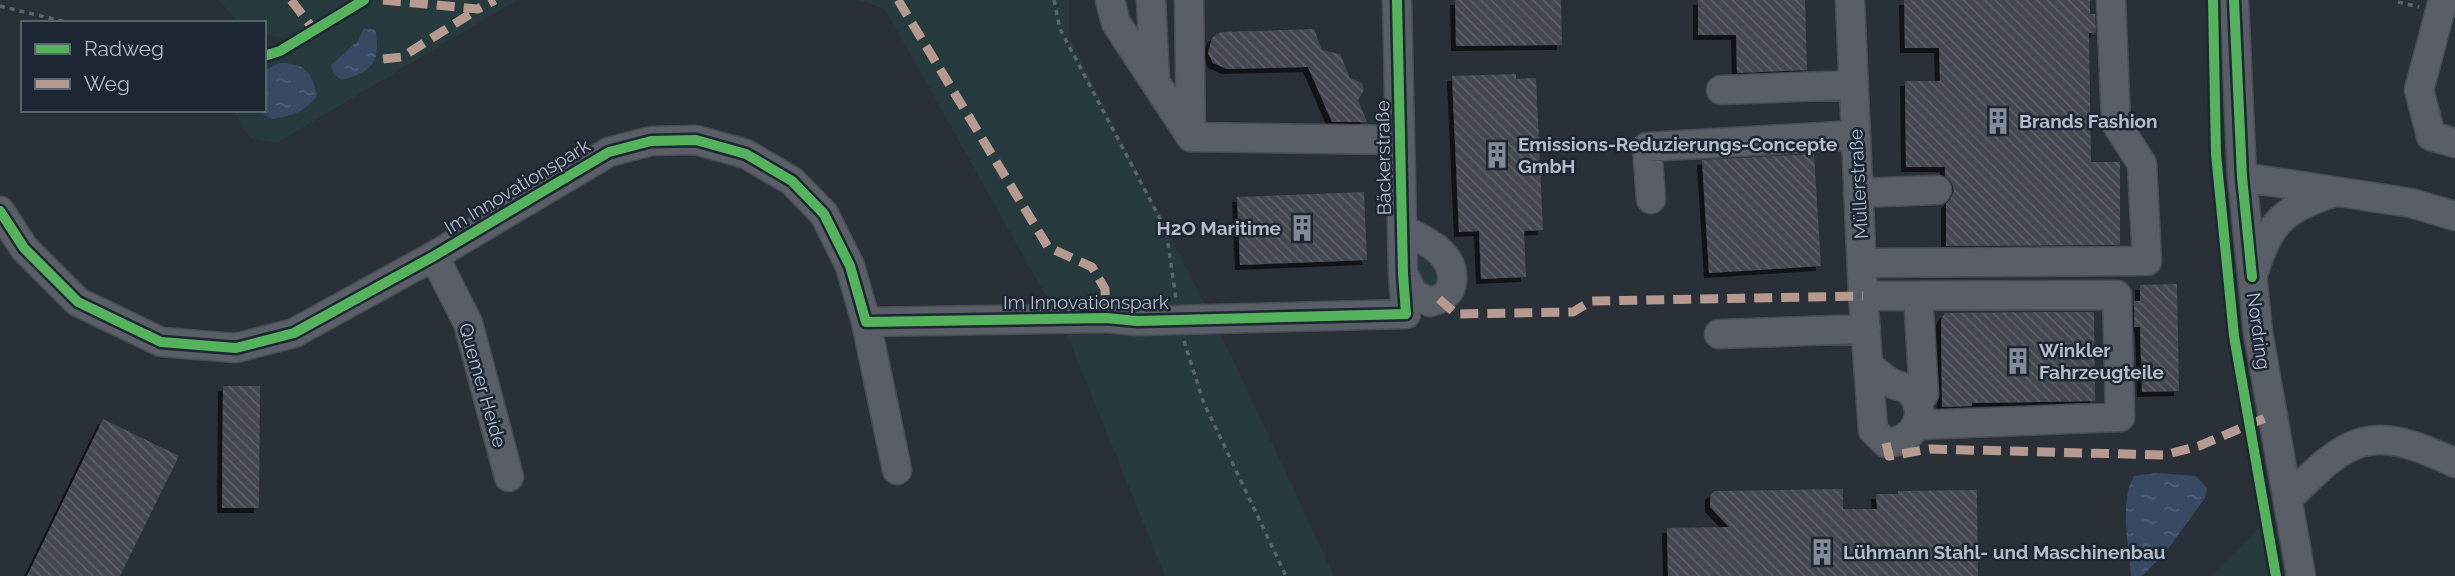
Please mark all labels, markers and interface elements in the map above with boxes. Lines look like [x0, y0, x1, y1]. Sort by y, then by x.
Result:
legend [21, 21, 266, 112]
text: Radweg [84, 36, 164, 61]
text: Weg [84, 71, 130, 96]
street label: Bäckerstraße [1371, 100, 1395, 216]
building icon: Brands Fashion [1983, 106, 2013, 136]
place label: Brands Fashion [2019, 110, 2158, 132]
street label: Müllerstraße [1844, 128, 1872, 240]
place label: Emissions-Reduzierungs-Concepte GmbH [1518, 133, 1838, 177]
street label: Im Innovationspark [440, 134, 594, 238]
building icon: Emissions-Reduzierungs-Concepte GmbH [1482, 140, 1512, 170]
building icon: H2O Maritime [1287, 213, 1317, 243]
place label: H2O Maritime [1157, 217, 1281, 239]
street label: Im Innovationspark [1003, 291, 1169, 313]
street label: Nordring [2243, 291, 2275, 371]
street label: Quemer Heide [455, 320, 511, 450]
place label: Winkler Fahrzeugteile [2039, 339, 2164, 383]
building icon: Winkler Fahrzeugteile [2003, 346, 2033, 376]
building icon: Lühmann Stahl- und Maschinenbau [1807, 537, 1837, 567]
place label: Lühmann Stahl- und Maschinenbau [1843, 541, 2166, 563]

